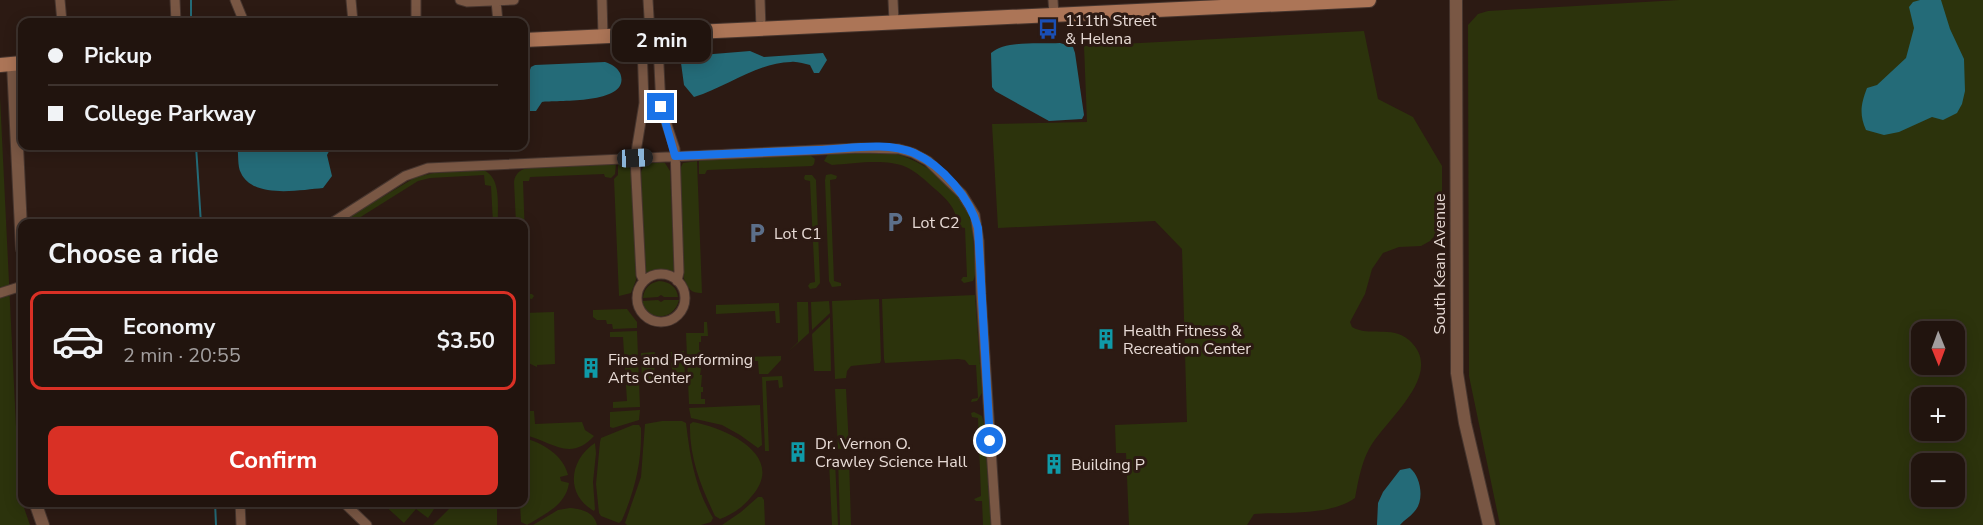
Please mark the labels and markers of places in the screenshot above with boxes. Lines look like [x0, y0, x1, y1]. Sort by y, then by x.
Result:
place label: 111th Street & Helena [1065, 10, 1157, 50]
bus stop icon: 111th Street & Helena [1036, 17, 1060, 41]
parking icon: Lot C2 [883, 210, 907, 234]
place label: Lot C2 [912, 212, 960, 234]
parking icon: Lot C1 [745, 221, 769, 245]
place label: Lot C1 [774, 223, 822, 245]
place label: Health Fitness & Recreation Center [1123, 320, 1251, 360]
building icon: Health Fitness & Recreation Center [1094, 327, 1118, 351]
place label: Fine and Performing Arts Center [608, 349, 753, 389]
building icon: Fine and Performing Arts Center [579, 356, 603, 380]
place label: Dr. Vernon O. Crawley Science Hall [815, 433, 967, 473]
building icon: Dr. Vernon O. Crawley Science Hall [786, 440, 810, 464]
building icon: Building P [1042, 452, 1066, 476]
place label: Building P [1071, 454, 1145, 476]

